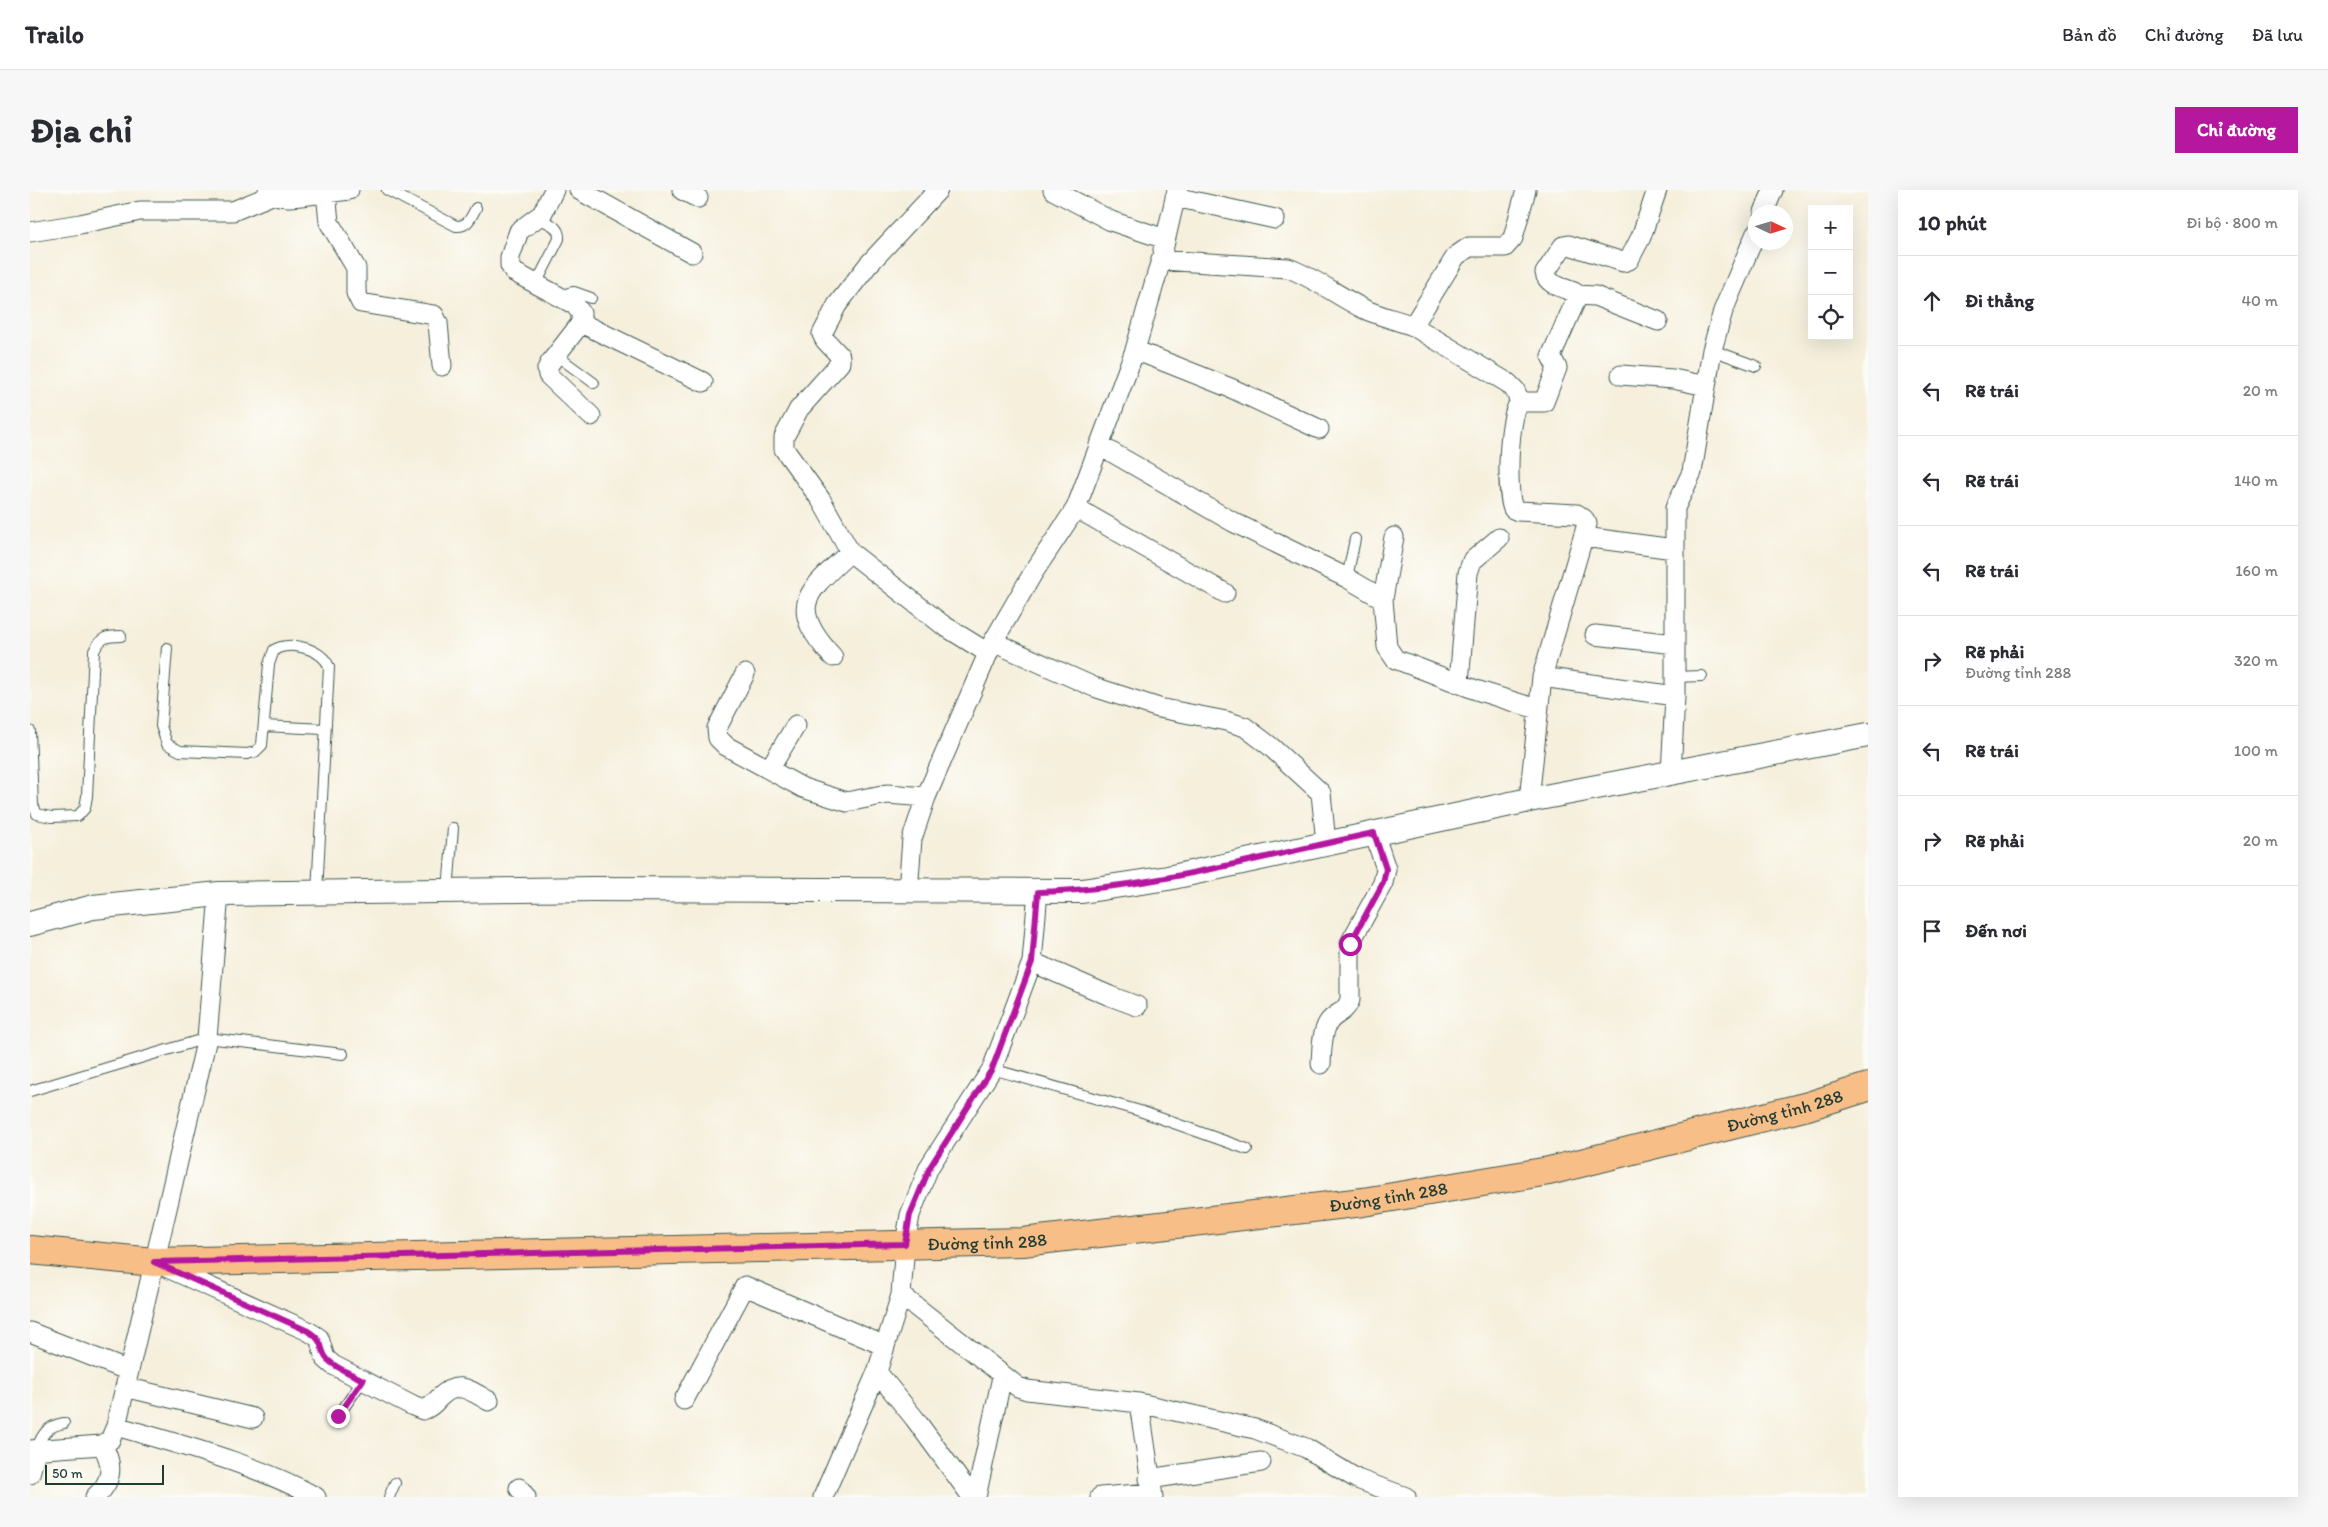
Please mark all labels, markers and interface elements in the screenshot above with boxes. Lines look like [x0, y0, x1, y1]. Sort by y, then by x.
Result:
text: Trailo [25, 20, 84, 49]
text: Bản đồ [2062, 24, 2117, 46]
text: Chỉ đường [2145, 24, 2224, 46]
text: Đã lưu [2252, 24, 2303, 46]
button: Chỉ đường [2175, 107, 2298, 153]
text: Địa chỉ [30, 109, 132, 151]
north arrow [1748, 205, 1793, 250]
map controls [1808, 205, 1853, 340]
button: + [1808, 205, 1853, 250]
text: 10 phút [1918, 210, 1987, 235]
text: Đi bộ · 800 m [2186, 213, 2278, 232]
button: − [1808, 250, 1853, 295]
icon: ahead [1918, 287, 1946, 315]
text: Đi thẳng [1965, 289, 2034, 312]
text: 40 m [2241, 291, 2278, 310]
button: locate [1808, 295, 1853, 340]
icon: left [1918, 377, 1946, 405]
text: Rẽ trái [1965, 379, 2019, 402]
text: 20 m [2243, 381, 2278, 400]
icon: left [1918, 467, 1946, 495]
text: Rẽ trái [1965, 469, 2019, 492]
text: 140 m [2234, 471, 2278, 490]
icon: left [1918, 557, 1946, 585]
text: Rẽ trái [1965, 559, 2019, 582]
text: 160 m [2235, 561, 2278, 580]
text: Rẽ phải [1965, 640, 2024, 663]
icon: right [1918, 647, 1946, 675]
text: 320 m [2234, 651, 2278, 670]
text: Đường tỉnh 288 [1965, 663, 2071, 682]
icon: left [1918, 737, 1946, 765]
text: Rẽ trái [1965, 739, 2019, 762]
text: 100 m [2234, 741, 2278, 760]
icon: right [1918, 827, 1946, 855]
text: Rẽ phải [1965, 829, 2024, 852]
text: 20 m [2243, 831, 2278, 850]
icon: arrive [1918, 917, 1946, 945]
text: Đến nơi [1965, 919, 2027, 942]
route start [1339, 933, 1362, 956]
street label: Đường tỉnh 288 [1724, 1085, 1846, 1137]
street label: Đường tỉnh 288 [1328, 1177, 1449, 1217]
street label: Đường tỉnh 288 [927, 1228, 1048, 1255]
route end [327, 1405, 350, 1428]
scale bar [45, 1462, 164, 1485]
text: 50 m [52, 1465, 83, 1482]

